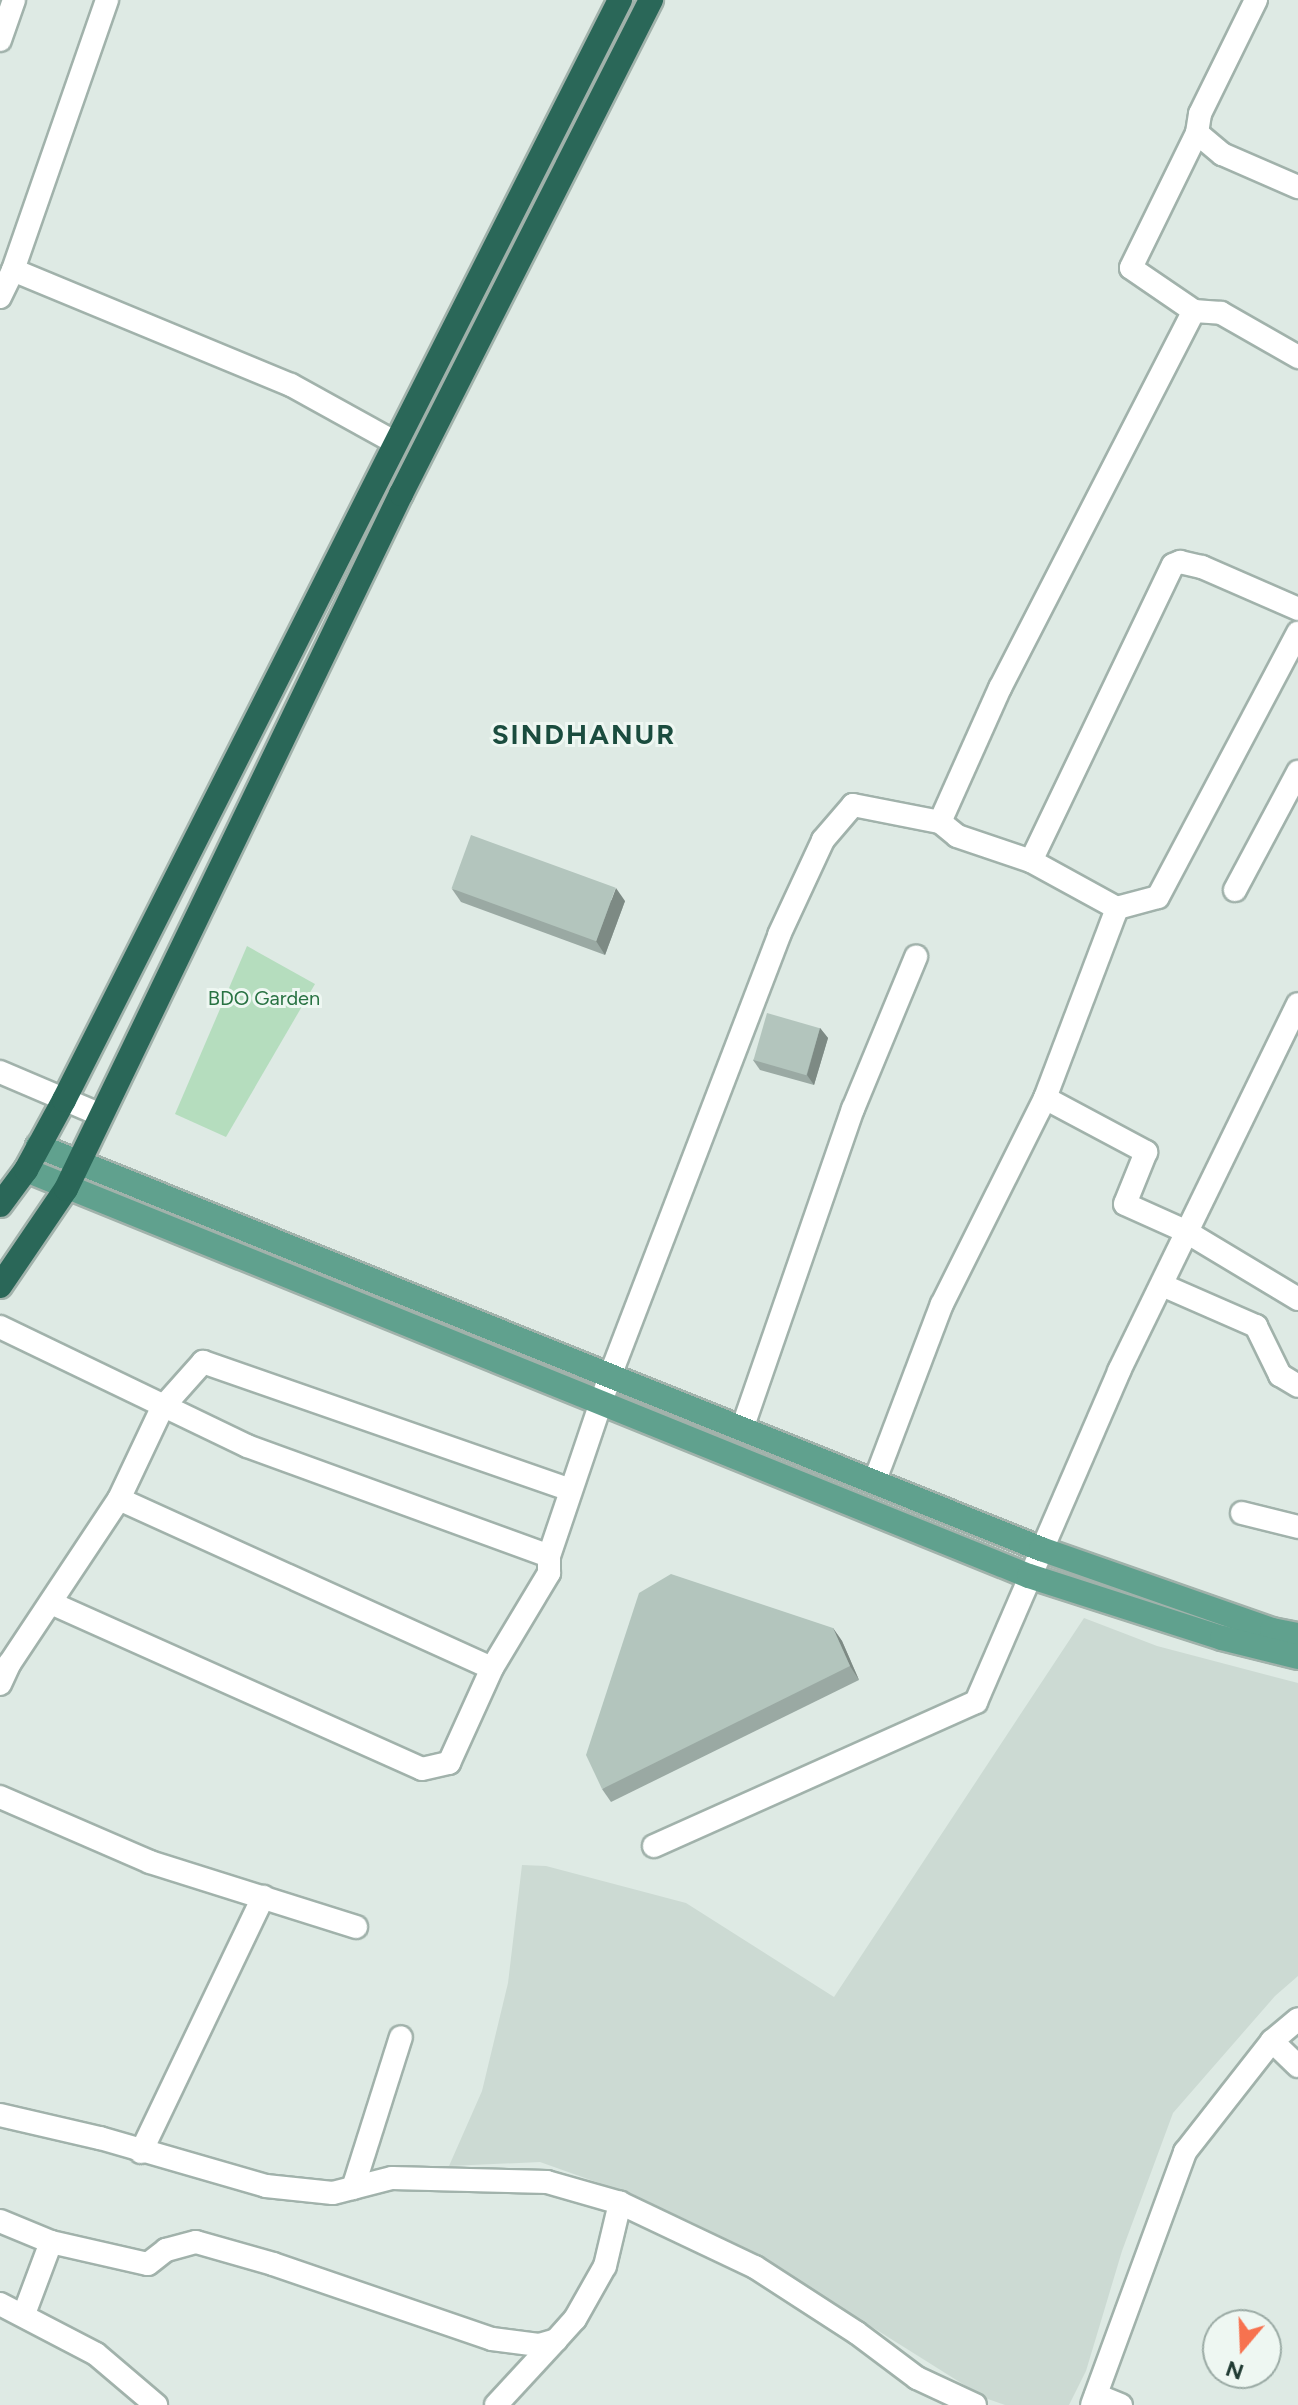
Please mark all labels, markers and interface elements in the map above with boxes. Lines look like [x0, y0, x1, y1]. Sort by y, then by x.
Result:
district label: SINDHANUR [492, 717, 676, 751]
park label: BDO Garden [208, 986, 320, 1010]
north arrow [1202, 2309, 1282, 2389]
text: N [1222, 2355, 1247, 2386]

